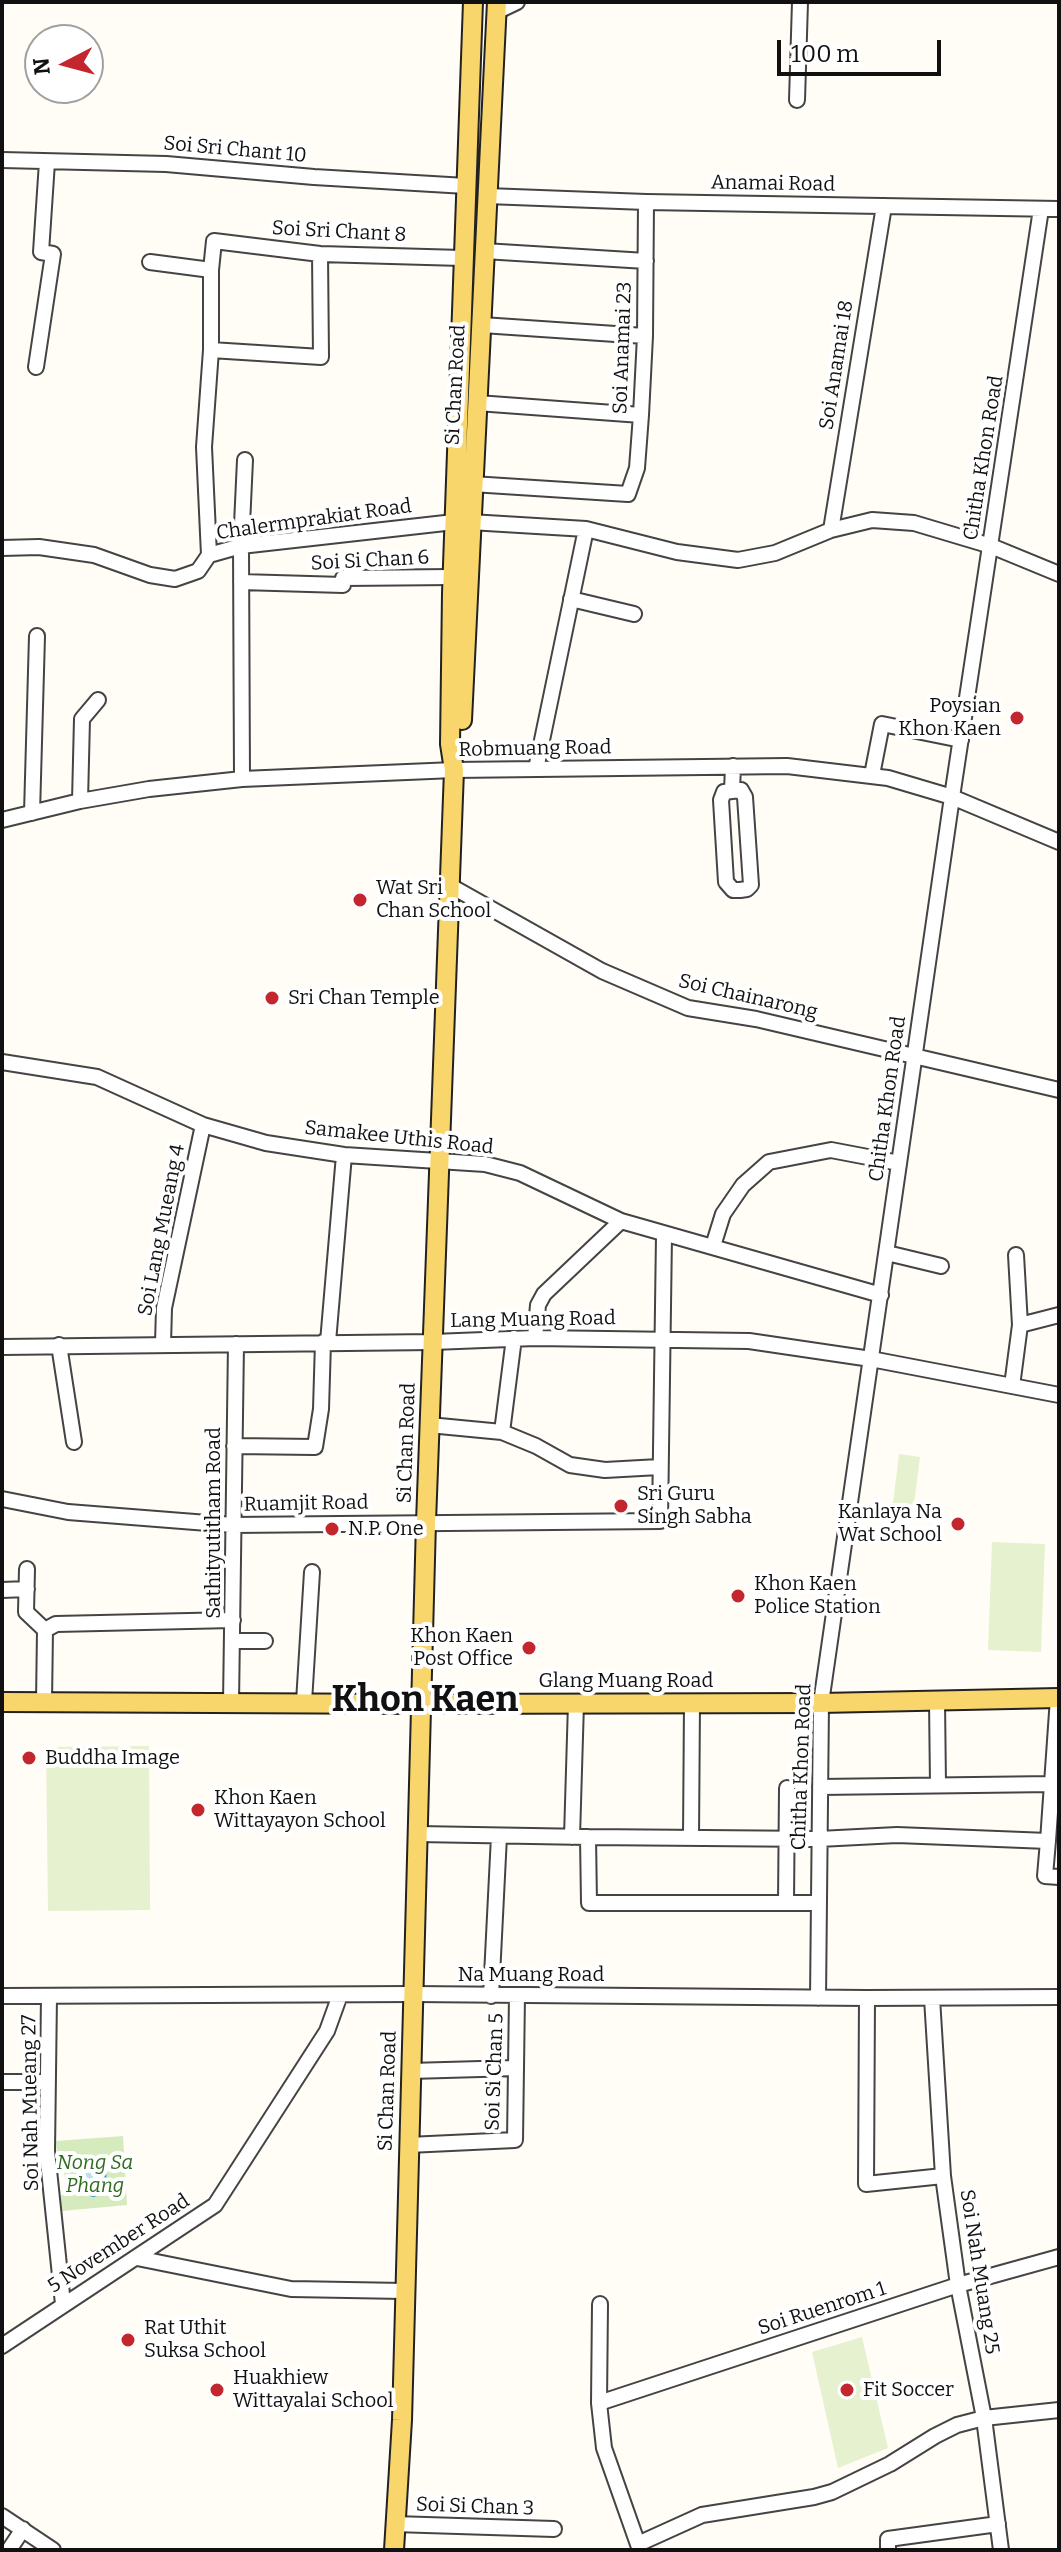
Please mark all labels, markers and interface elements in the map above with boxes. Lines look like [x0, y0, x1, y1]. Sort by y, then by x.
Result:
north arrow [24, 24, 104, 104]
scale bar [781, 24, 945, 74]
text: 100 m [791, 40, 859, 68]
text: N [27, 57, 56, 76]
street label: Soi Sri Chant 10 [162, 132, 308, 168]
street label: Anamai Road [711, 171, 835, 197]
street label: Soi Sri Chant 8 [271, 216, 407, 248]
street label: Soi Anamai 23 [609, 281, 637, 415]
street label: Soi Anamai 18 [815, 299, 859, 431]
street label: Si Chan Road [441, 324, 471, 446]
street label: Chitha Khon Road [959, 374, 1009, 542]
street label: Chalermprakiat Road [215, 494, 413, 546]
street label: Soi Si Chan 6 [310, 546, 430, 576]
place label: Poysian Khon Kaen [898, 694, 1001, 741]
marker: Poysian Khon Kaen [1008, 709, 1026, 727]
street label: Robmuang Road [458, 736, 612, 762]
place label: Wat Sri Chan School [376, 876, 491, 923]
marker: Wat Sri Chan School [351, 891, 369, 909]
street label: Soi Chainarong [676, 969, 820, 1025]
place label: Sri Chan Temple [288, 986, 440, 1010]
marker: Sri Chan Temple [263, 989, 281, 1007]
street label: Chitha Khon Road [864, 1015, 912, 1183]
street label: Samakee Uthis Road [303, 1116, 495, 1160]
street label: Soi Lang Mueang 4 [134, 1142, 190, 1318]
street label: Lang Muang Road [450, 1307, 616, 1333]
street label: Si Chan Road [393, 1382, 421, 1504]
street label: Sathityutitham Road [202, 1427, 226, 1619]
place label: Sri Guru Singh Sabha [637, 1482, 752, 1529]
street label: Ruamjit Road [243, 1491, 369, 1517]
marker: Sri Guru Singh Sabha [612, 1497, 630, 1515]
place label: Kanlaya Na Wat School [838, 1500, 942, 1547]
marker: Kanlaya Na Wat School [949, 1515, 967, 1533]
place label: N.P. One [348, 1517, 424, 1541]
marker: N.P. One [323, 1520, 341, 1538]
place label: Khon Kaen Police Station [754, 1572, 881, 1619]
marker: Khon Kaen Police Station [729, 1587, 747, 1605]
place label: Khon Kaen Post Office [410, 1624, 513, 1671]
marker: Khon Kaen Post Office [520, 1639, 538, 1657]
street label: Glang Muang Road [539, 1669, 713, 1693]
district label: Khon Kaen [331, 1679, 519, 1723]
street label: Chitha Khon Road [787, 1683, 817, 1851]
place label: Buddha Image [45, 1746, 180, 1770]
marker: Buddha Image [20, 1749, 38, 1767]
place label: Khon Kaen Wittayayon School [214, 1786, 386, 1833]
marker: Khon Kaen Wittayayon School [189, 1801, 207, 1819]
street label: Na Muang Road [458, 1963, 604, 1987]
street label: Soi Si Chan 5 [481, 2013, 509, 2131]
street label: Soi Nah Mueang 27 [17, 2014, 45, 2192]
street label: Si Chan Road [374, 2030, 402, 2152]
park label: Nong Sa Phang [57, 2151, 133, 2198]
street label: Soi Nah Muang 25 [954, 2188, 1004, 2356]
street label: 5 November Road [44, 2189, 194, 2299]
street label: Soi Ruenrom 1 [755, 2277, 889, 2341]
place label: Rat Uthit Suksa School [144, 2316, 266, 2363]
marker: Rat Uthit Suksa School [119, 2331, 137, 2349]
place label: Huakhiew Wittayalai School [233, 2366, 393, 2413]
place label: Fit Soccer [863, 2378, 954, 2402]
marker: Huakhiew Wittayalai School [208, 2381, 226, 2399]
marker: Fit Soccer [838, 2381, 856, 2399]
street label: Soi Si Chan 3 [415, 2493, 535, 2521]

